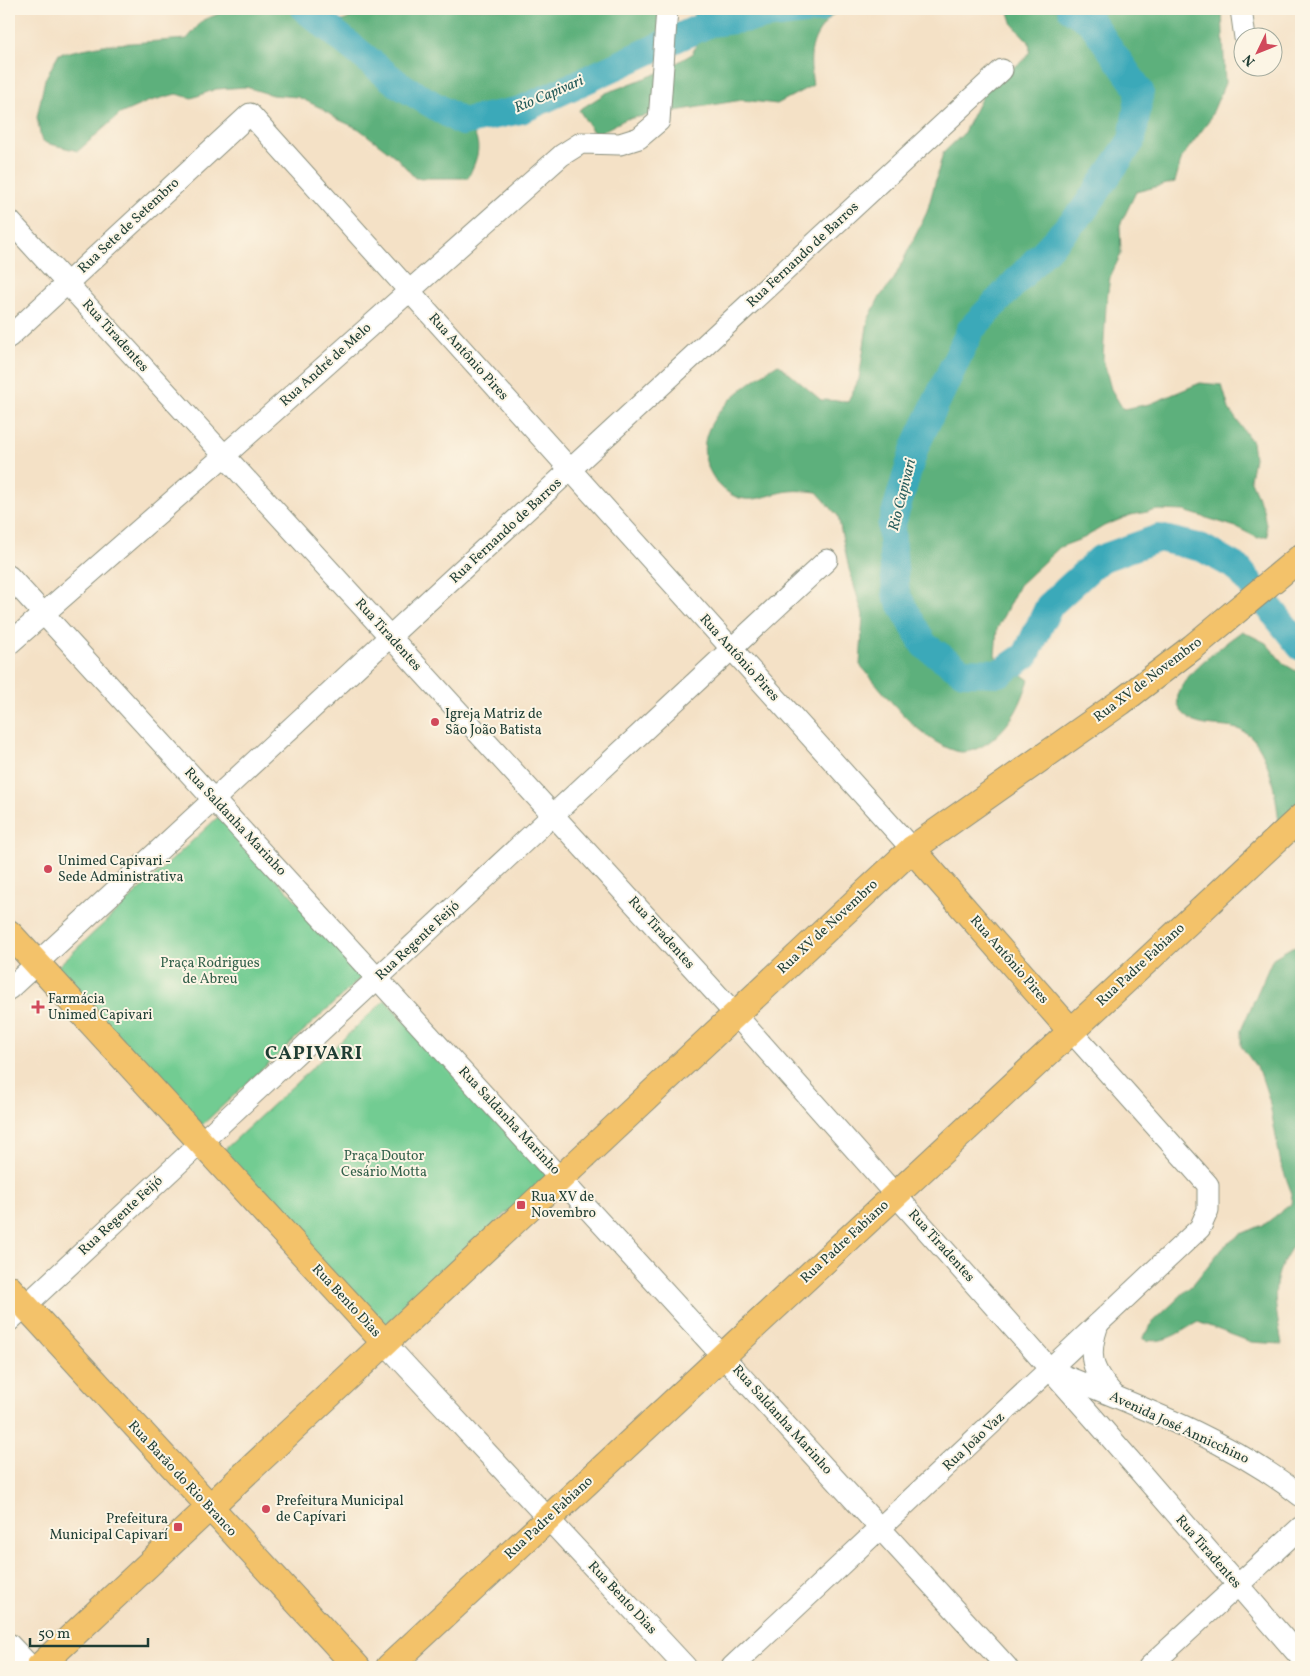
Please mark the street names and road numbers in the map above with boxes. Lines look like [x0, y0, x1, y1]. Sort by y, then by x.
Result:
street label: Rua Sete de Setembro [74, 174, 184, 278]
street label: Rua Fernando de Barros [743, 198, 863, 312]
street label: Rua Tiradentes [77, 296, 153, 376]
street label: Rua Antônio Pires [424, 309, 512, 405]
street label: Rua André de Melo [276, 319, 376, 411]
street label: Rua Fernando de Barros [446, 474, 566, 588]
street label: Rua Tiradentes [350, 595, 426, 675]
street label: Rua Antônio Pires [695, 610, 783, 706]
street label: Rua XV de Novembro [1090, 633, 1206, 727]
street label: Rua Saldanha Marinho [180, 764, 290, 880]
street label: Rua XV de Novembro [774, 875, 882, 979]
street label: Rua Tiradentes [623, 893, 699, 973]
street label: Rua Regente Feijó [372, 897, 464, 985]
street label: Rua Antônio Pires [965, 912, 1053, 1008]
street label: Rua Padre Fabiano [1093, 919, 1189, 1011]
street label: Rua Saldanha Marinho [454, 1063, 564, 1179]
street label: Rua Regente Feijó [75, 1172, 167, 1260]
street label: Rua Padre Fabiano [797, 1196, 893, 1288]
street label: Rua Tiradentes [903, 1206, 979, 1286]
street label: Rua Bento Dias [307, 1260, 385, 1342]
street label: Rua Saldanha Marinho [728, 1361, 836, 1479]
street label: Avenida José Annicchino [1106, 1387, 1252, 1469]
street label: Rua João Vaz [939, 1408, 1009, 1476]
street label: Rua Barão do Rio Branco [123, 1417, 241, 1541]
street label: Rua Padre Fabiano [501, 1472, 597, 1564]
street label: Rua Tiradentes [1171, 1511, 1245, 1593]
street label: Rua Bento Dias [583, 1557, 661, 1639]

